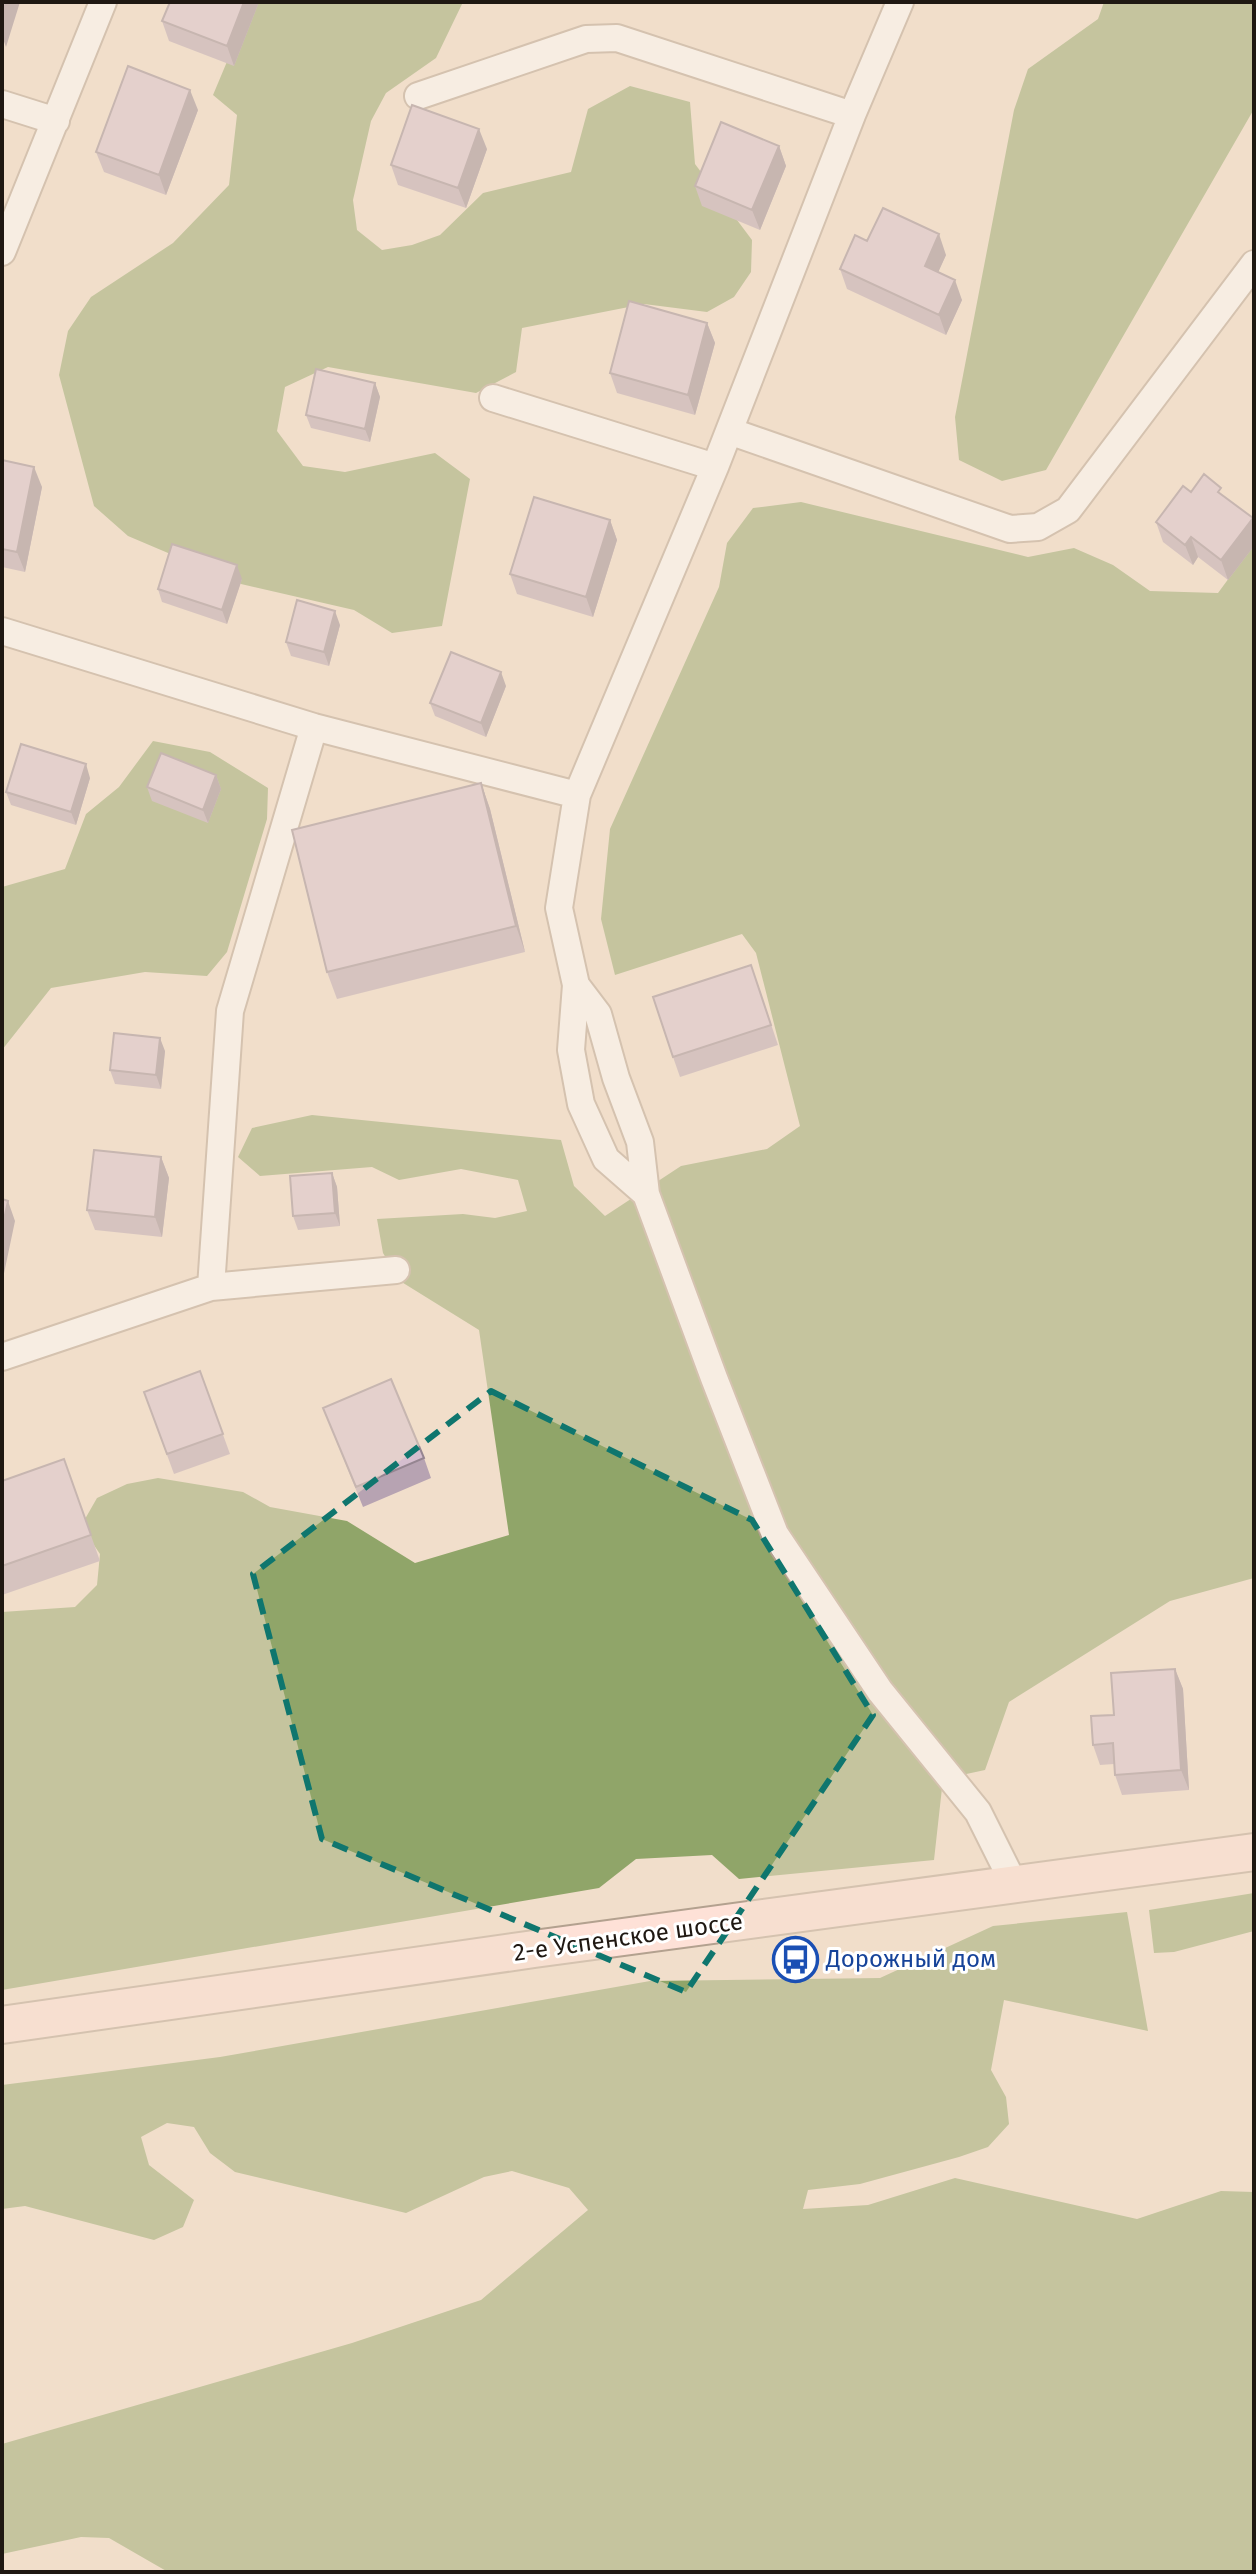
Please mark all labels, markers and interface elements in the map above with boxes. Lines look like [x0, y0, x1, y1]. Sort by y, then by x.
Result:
street label: 2-е Успенское шоссе [512, 1907, 744, 1967]
bus stop icon: Дорожный дом [771, 1935, 819, 1983]
place label: Дорожный дом [825, 1945, 996, 1973]

